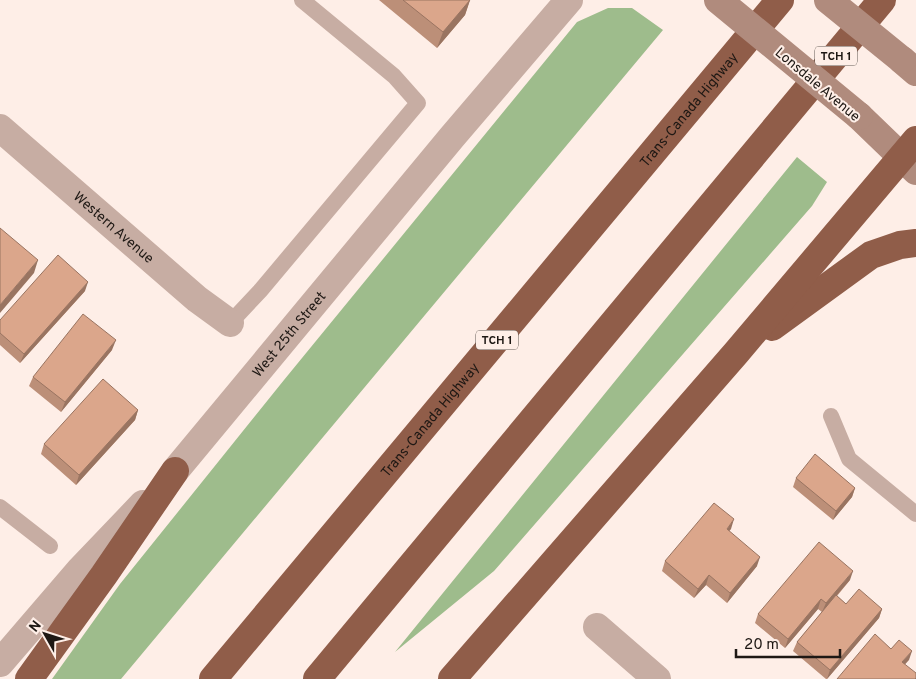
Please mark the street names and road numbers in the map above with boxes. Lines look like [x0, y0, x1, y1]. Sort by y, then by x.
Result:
street label: Lonsdale Avenue [771, 45, 863, 126]
road number: TCH 1 [815, 46, 857, 66]
street label: Trans-Canada Highway [637, 50, 742, 171]
street label: Western Avenue [69, 189, 157, 268]
street label: West 25th Street [249, 289, 330, 381]
road number: TCH 1 [476, 330, 518, 350]
street label: Trans-Canada Highway [378, 360, 483, 481]

